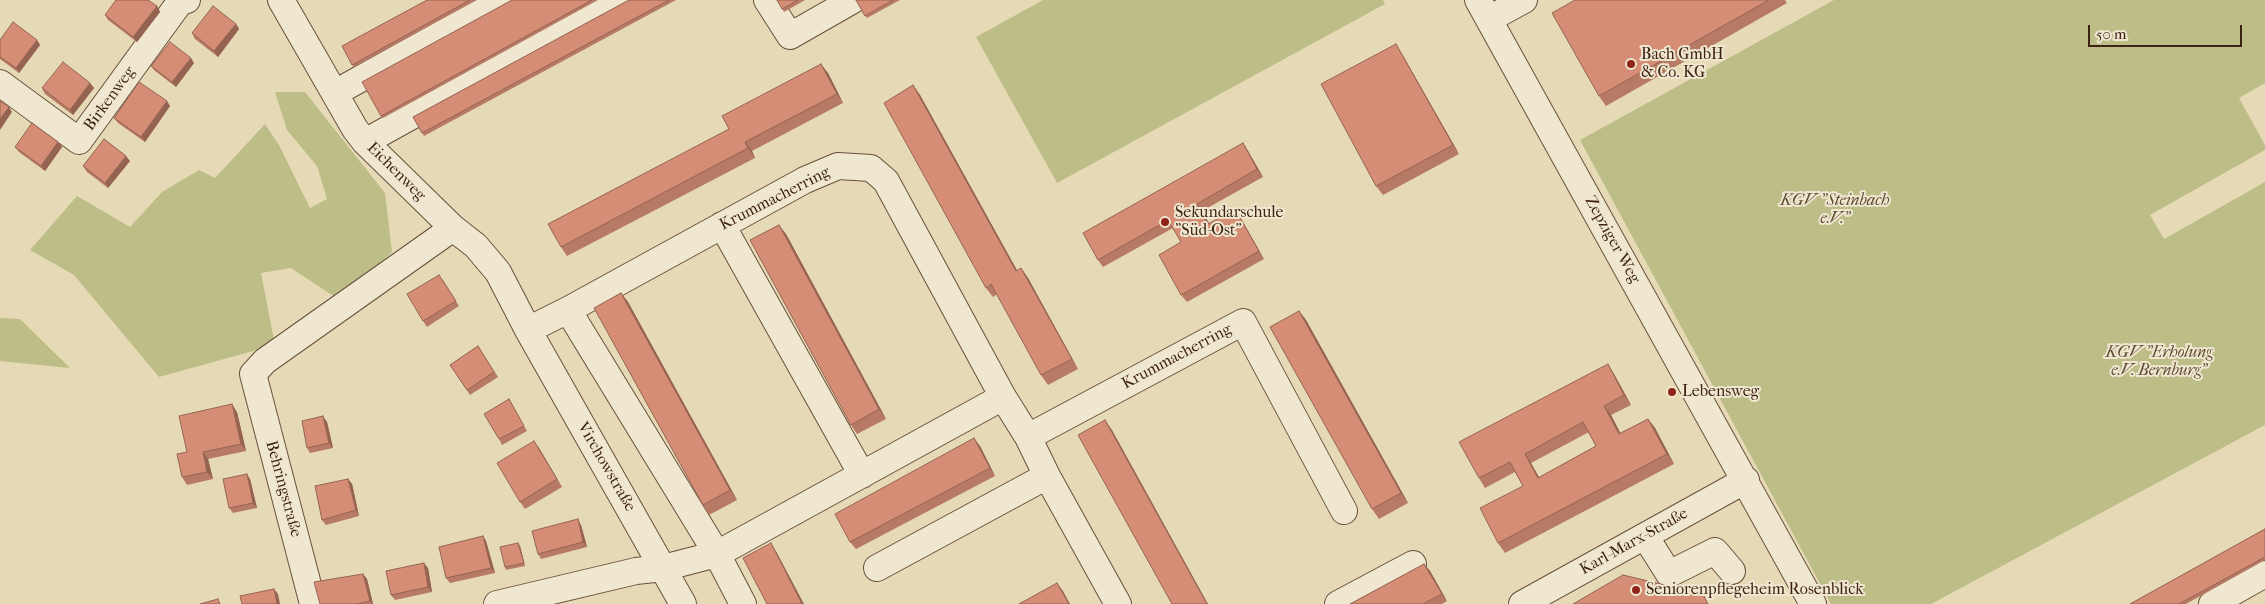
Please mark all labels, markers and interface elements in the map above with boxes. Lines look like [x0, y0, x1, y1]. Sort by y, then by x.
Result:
scale bar [2090, 15, 2244, 47]
text: 50 m [2096, 25, 2126, 43]
place label: Bach GmbH & Co. KG [1641, 45, 1724, 83]
marker: Bach GmbH & Co. KG [1625, 58, 1637, 70]
street label: Birkenweg [80, 63, 140, 135]
street label: Eichenweg [363, 139, 429, 205]
street label: Krummacherring [716, 163, 834, 235]
park label: KGV "Steinbach e.V." [1781, 191, 1889, 229]
street label: Zepziger Weg [1580, 193, 1644, 287]
place label: Sekundarschule "Süd-Ost" [1175, 203, 1283, 241]
marker: Sekundarschule "Süd-Ost" [1159, 216, 1171, 228]
street label: Krummacherring [1119, 320, 1235, 394]
park label: KGV "Erholung e.V. Bernburg" [2106, 343, 2212, 381]
place label: Lebensweg [1682, 382, 1759, 402]
marker: Lebensweg [1666, 386, 1678, 398]
street label: Virchowstraße [573, 419, 639, 515]
street label: Behringstraße [261, 439, 305, 539]
street label: Karl-Marx-Straße [1577, 504, 1691, 580]
place label: Seniorenpflegeheim Rosenblick [1646, 580, 1863, 600]
marker: Seniorenpflegeheim Rosenblick [1630, 584, 1642, 596]

